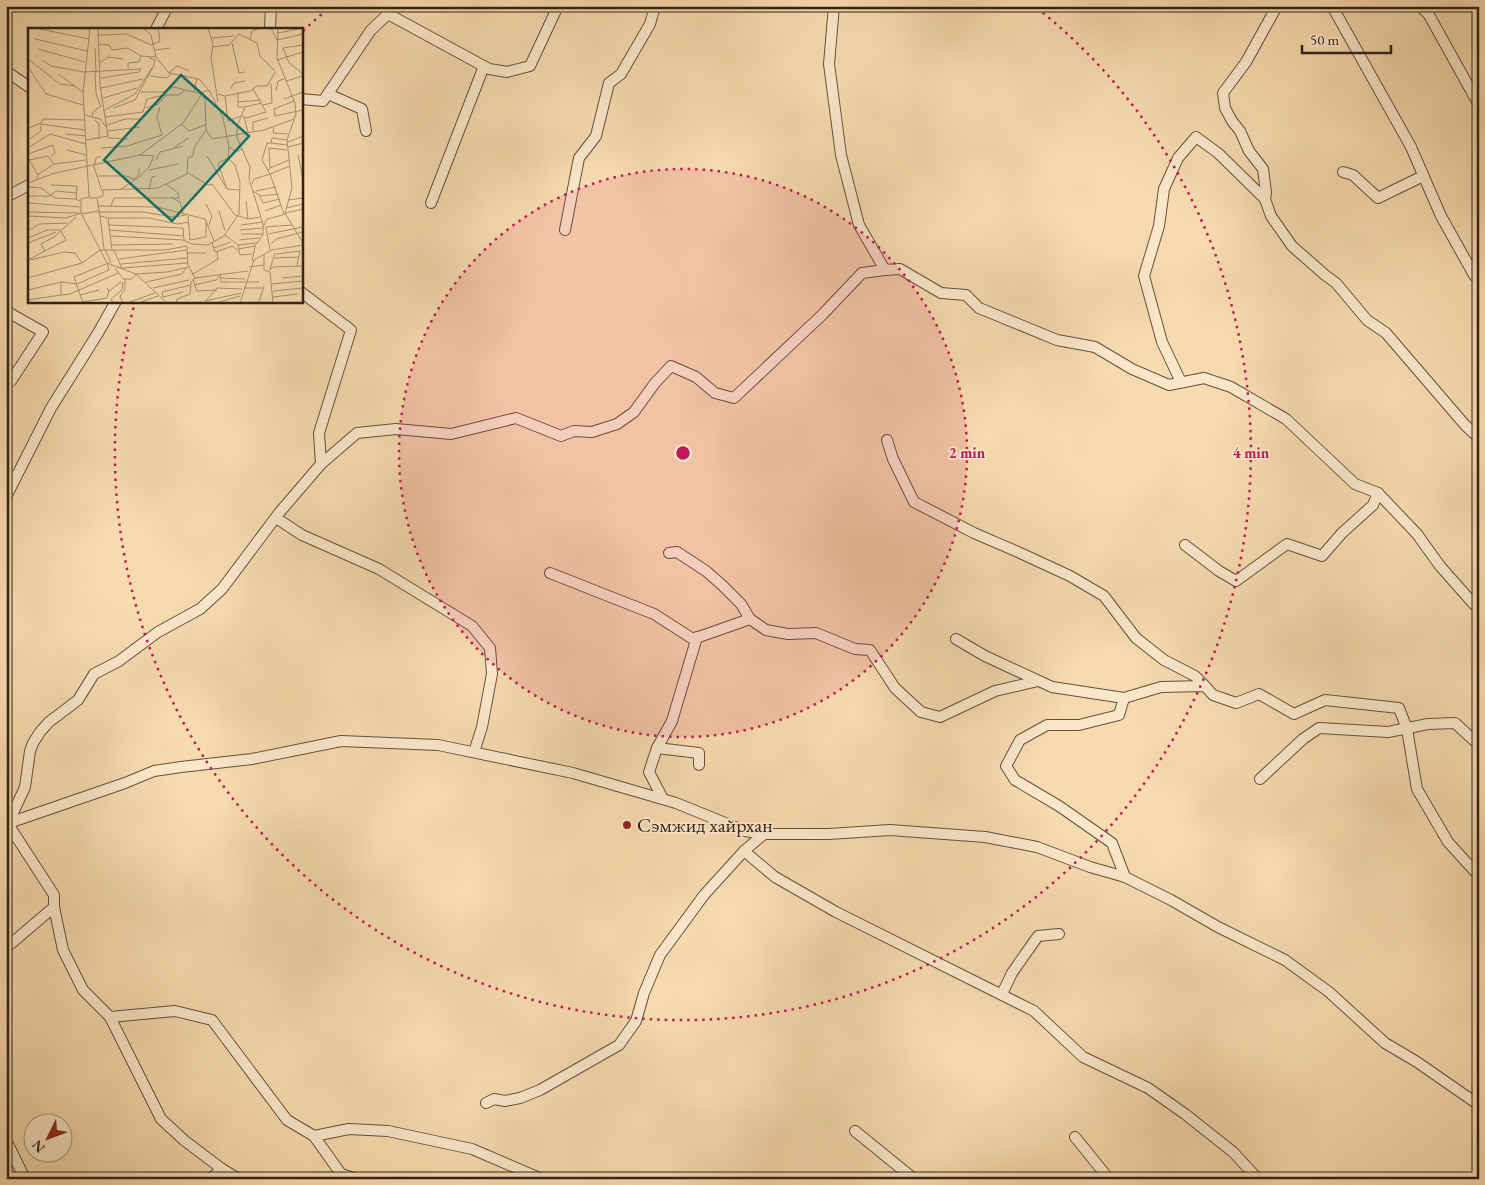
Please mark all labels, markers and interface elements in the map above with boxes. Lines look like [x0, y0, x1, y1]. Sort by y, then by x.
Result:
scale bar [1302, 22, 1391, 54]
inset map [28, 28, 302, 302]
text: 50 m [1310, 30, 1339, 49]
text: 2 min [949, 443, 986, 462]
text: 4 min [1233, 443, 1270, 462]
centre of rings [674, 444, 692, 462]
place label: Сэмжид хайрхан [637, 812, 773, 838]
marker: Сэмжид хайрхан [621, 819, 633, 831]
north arrow [22, 1112, 72, 1162]
text: N [27, 1136, 49, 1157]

